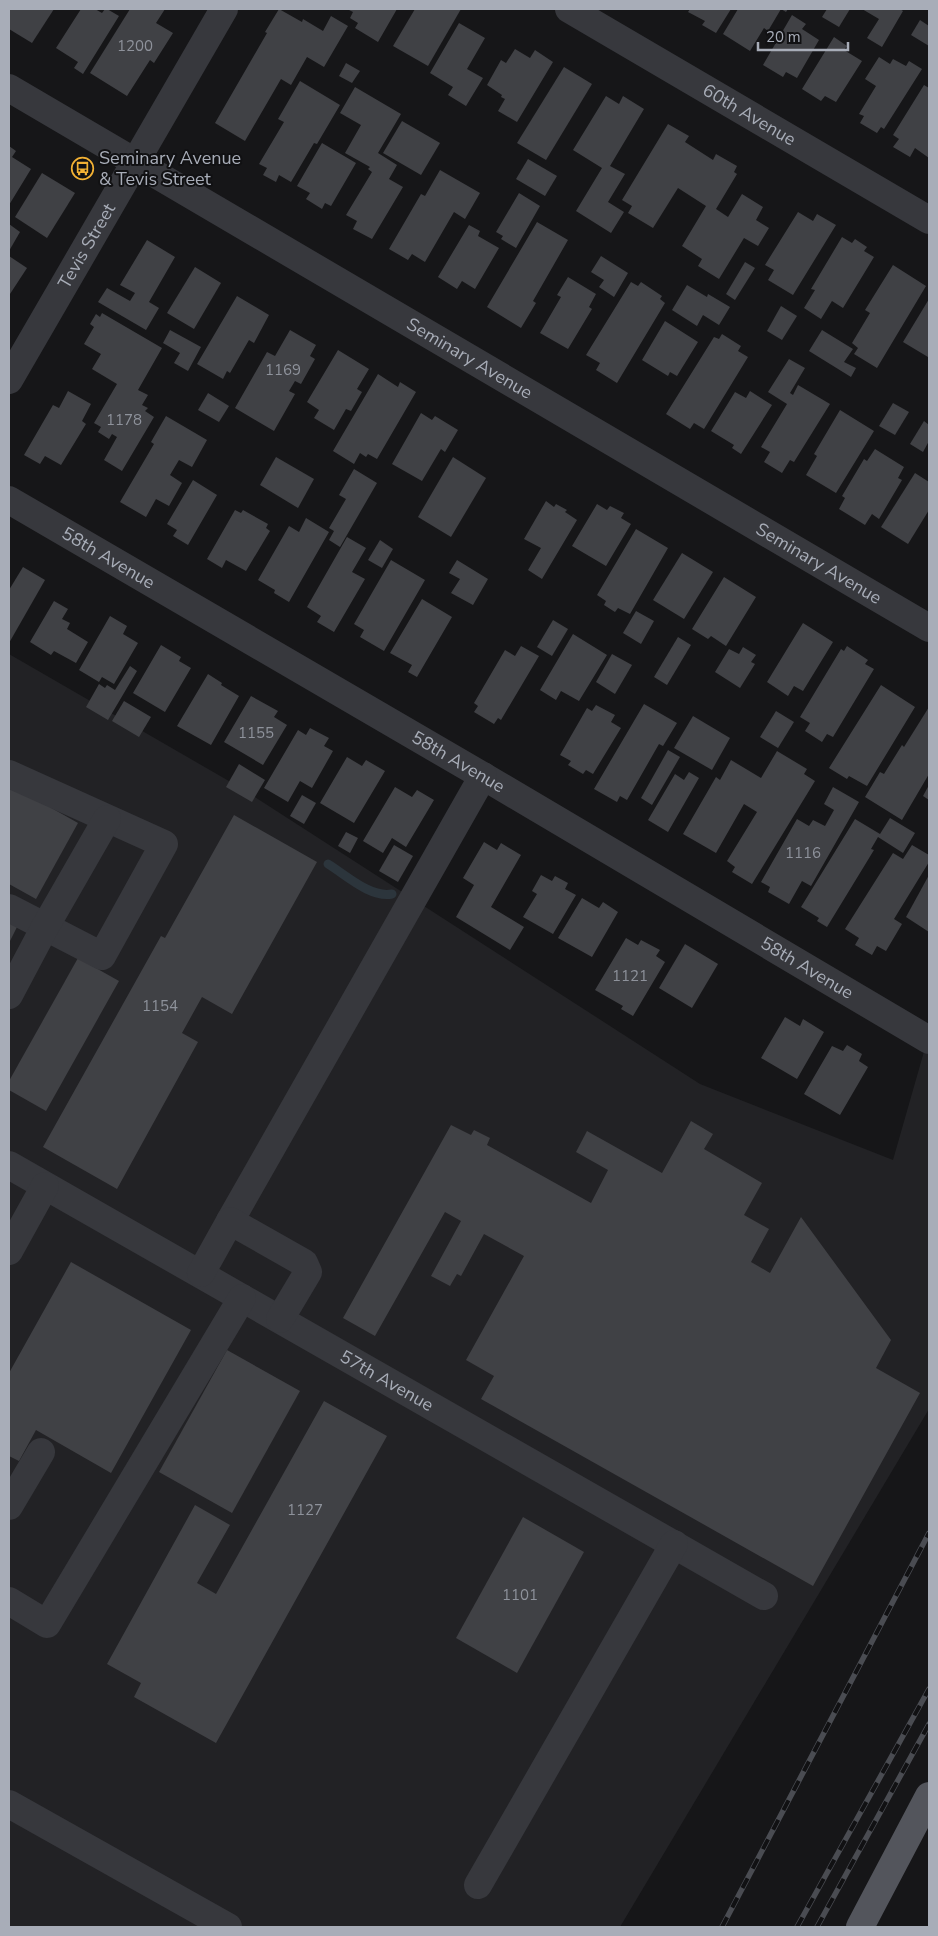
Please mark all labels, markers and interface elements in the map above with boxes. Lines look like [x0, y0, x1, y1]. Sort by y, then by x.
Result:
scale bar [758, 20, 848, 52]
text: 20 m [766, 27, 801, 47]
house number: 1200 [117, 36, 153, 56]
street label: 60th Avenue [698, 78, 800, 151]
place label: Seminary Avenue & Tevis Street [99, 146, 241, 191]
bus stop icon: Seminary Avenue & Tevis Street [71, 156, 95, 180]
street label: Tevis Street [53, 198, 121, 293]
street label: Seminary Avenue [402, 312, 537, 405]
house number: 1169 [265, 360, 301, 380]
house number: 1178 [106, 410, 142, 430]
street label: Seminary Avenue [751, 517, 886, 610]
street label: 58th Avenue [57, 521, 159, 594]
house number: 1155 [238, 723, 274, 743]
street label: 58th Avenue [407, 725, 509, 798]
house number: 1116 [785, 843, 821, 863]
street label: 58th Avenue [756, 931, 858, 1005]
house number: 1121 [612, 966, 648, 986]
house number: 1154 [142, 996, 178, 1016]
street label: 57th Avenue [336, 1344, 438, 1417]
house number: 1127 [287, 1500, 323, 1520]
house number: 1101 [502, 1585, 538, 1605]

